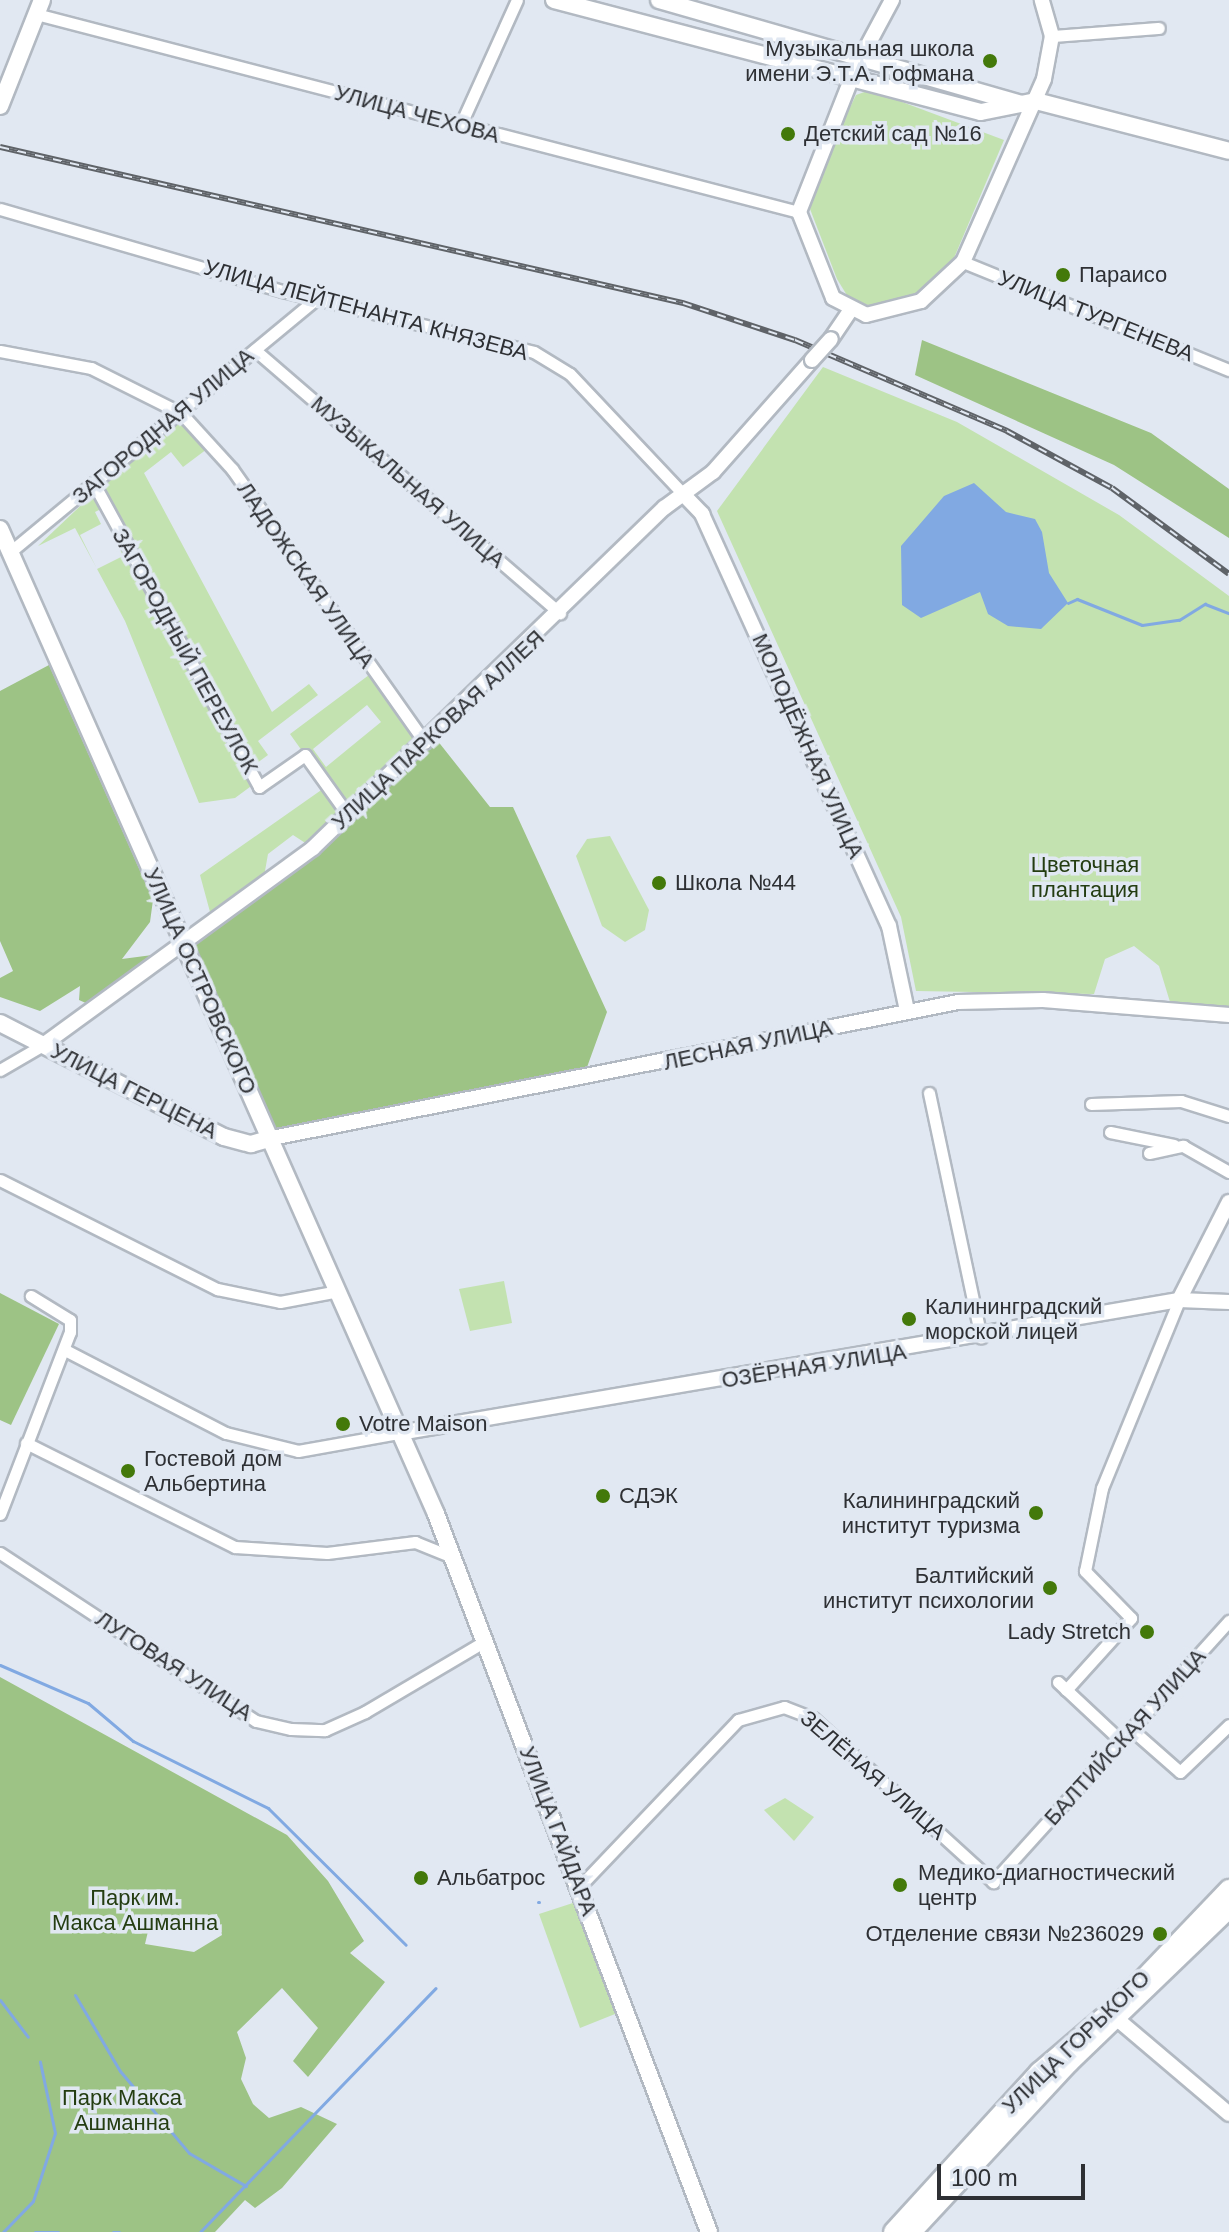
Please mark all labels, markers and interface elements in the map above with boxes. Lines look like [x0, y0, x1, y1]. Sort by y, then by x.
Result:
place label: Музыкальная школа имени Э.Т.А. Гофмана [745, 35, 974, 86]
marker: Музыкальная школа имени Э.Т.А. Гофмана [981, 52, 999, 70]
street label: УЛИЦА ЧЕХОВА [332, 79, 502, 149]
place label: Детский сад №16 [804, 121, 982, 147]
marker: Детский сад №16 [779, 125, 797, 143]
street label: УЛИЦА ЛЕЙТЕНАНТА КНЯЗЕВА [201, 254, 531, 366]
place label: Параисо [1079, 262, 1167, 288]
street label: УЛИЦА ТУРГЕНЕВА [994, 265, 1198, 367]
marker: Параисо [1054, 266, 1072, 284]
street label: ЗАГОРОДНАЯ УЛИЦА [67, 342, 259, 510]
street label: МУЗЫКАЛЬНАЯ УЛИЦА [306, 391, 510, 573]
street label: ЛАДОЖСКАЯ УЛИЦА [232, 477, 380, 673]
street label: ЗАГОРОДНЫЙ ПЕРЕУЛОК [107, 524, 263, 778]
street label: УЛИЦА ПАРКОВАЯ АЛЛЕЯ [326, 625, 550, 835]
street label: МОЛОДЁЖНАЯ УЛИЦА [746, 630, 870, 862]
park label: Цветочная плантация [1031, 851, 1139, 902]
street label: УЛИЦА ОСТРОВСКОГО [138, 864, 262, 1098]
place label: Школа №44 [675, 870, 796, 896]
marker: Школа №44 [650, 874, 668, 892]
street label: ЛЕСНАЯ УЛИЦА [661, 1014, 835, 1076]
street label: УЛИЦА ГЕРЦЕНА [46, 1038, 222, 1144]
place label: Калининградский морской лицей [925, 1293, 1102, 1344]
marker: Калининградский морской лицей [900, 1310, 918, 1328]
street label: ОЗЁРНАЯ УЛИЦА [720, 1338, 908, 1394]
place label: Votre Maison [359, 1411, 487, 1437]
marker: Votre Maison [334, 1415, 352, 1433]
place label: Гостевой дом Альбертина [144, 1445, 282, 1496]
marker: Гостевой дом Альбертина [119, 1462, 137, 1480]
place label: СДЭК [619, 1483, 678, 1509]
marker: СДЭК [594, 1487, 612, 1505]
place label: Калининградский институт туризма [842, 1487, 1020, 1538]
marker: Калининградский институт туризма [1027, 1504, 1045, 1522]
place label: Балтийский институт психологии [823, 1562, 1034, 1614]
marker: Балтийский институт психологии [1041, 1579, 1059, 1597]
street label: ЛУГОВАЯ УЛИЦА [91, 1606, 257, 1726]
place label: Lady Stretch [1007, 1619, 1131, 1645]
marker: Lady Stretch [1138, 1623, 1156, 1641]
street label: БАЛТИЙСКАЯ УЛИЦА [1039, 1643, 1211, 1831]
street label: ЗЕЛЁНАЯ УЛИЦА [795, 1705, 951, 1845]
street label: УЛИЦА ГАЙДАРА [514, 1743, 602, 1919]
place label: Медико-диагностический центр [918, 1859, 1175, 1910]
place label: Альбатрос [437, 1865, 545, 1891]
marker: Альбатрос [412, 1869, 430, 1887]
marker: Медико-диагностический центр [889, 1874, 911, 1896]
park label: Парк им. Макса Ашманна [52, 1884, 218, 1936]
place label: Отделение связи №236029 [865, 1921, 1144, 1947]
marker: Отделение связи №236029 [1151, 1925, 1169, 1943]
street label: УЛИЦА ГОРЬКОГО [997, 1965, 1155, 2119]
park label: Парк Макса Ашманна [62, 2084, 182, 2136]
scale bar [941, 2148, 1089, 2198]
text: 100 m [951, 2164, 1018, 2191]

